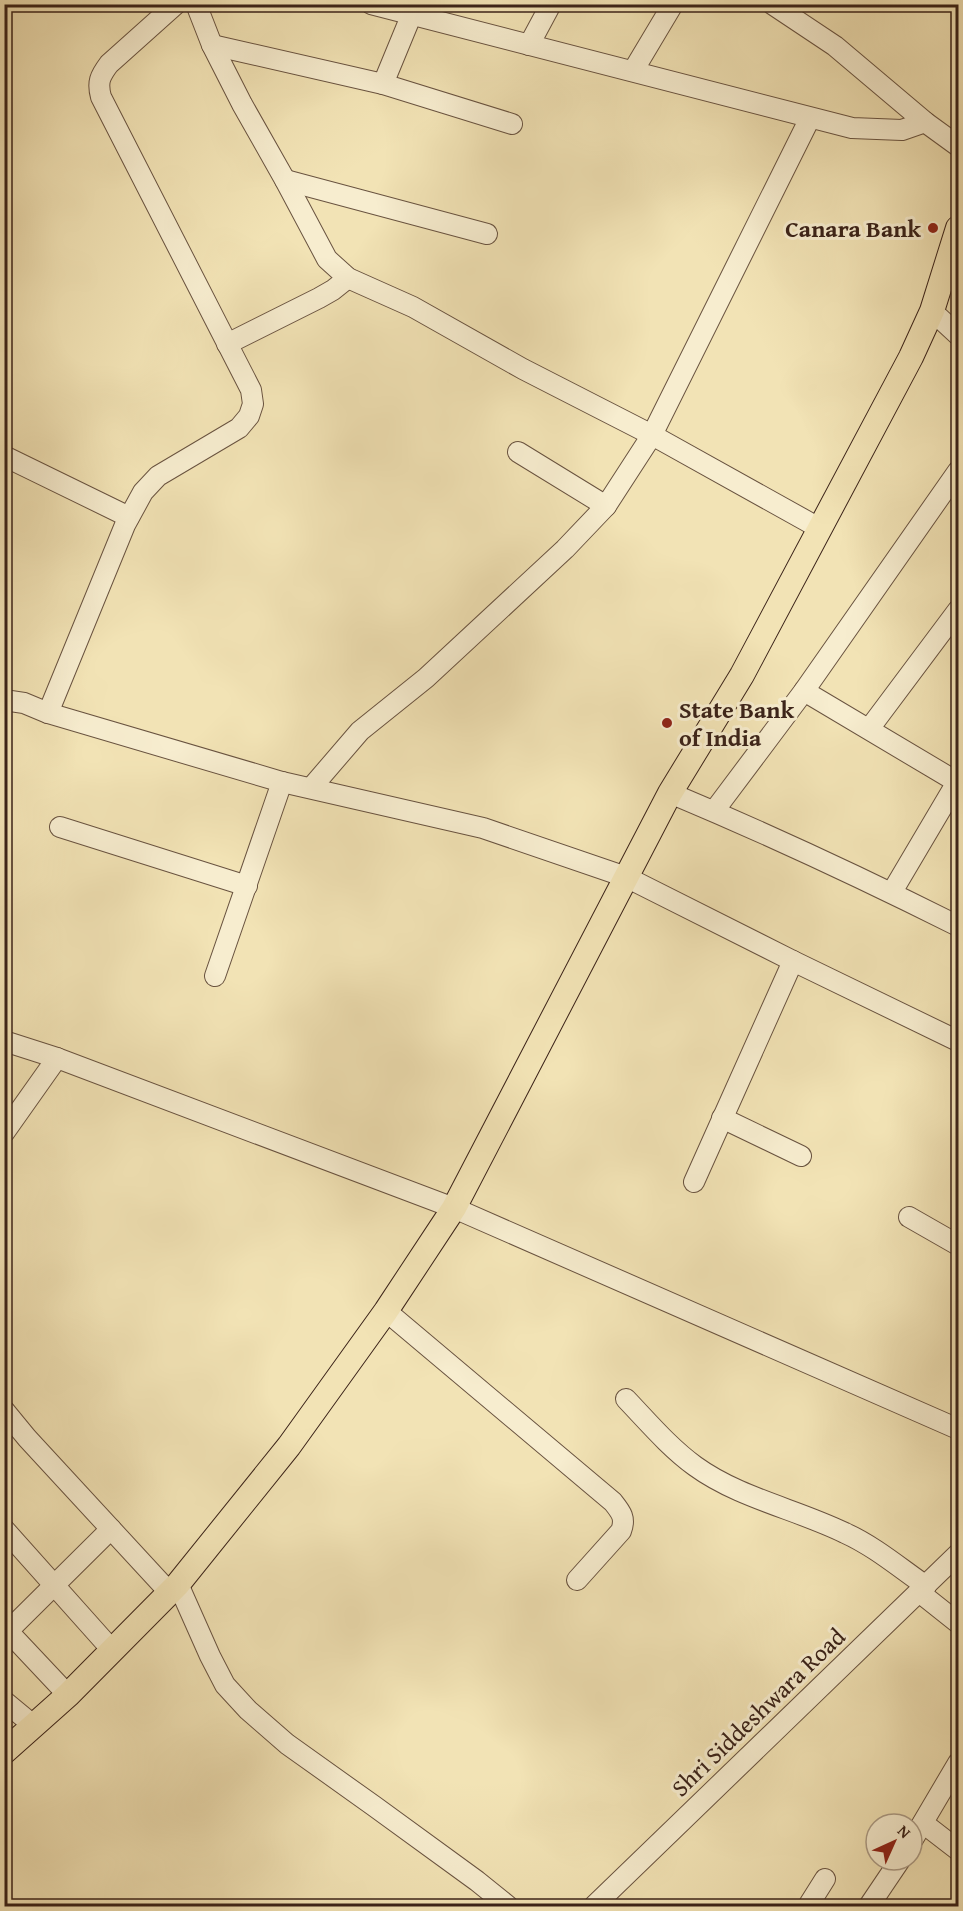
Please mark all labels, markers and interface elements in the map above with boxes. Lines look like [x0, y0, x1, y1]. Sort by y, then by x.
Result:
place label: Canara Bank [785, 211, 921, 246]
marker: Canara Bank [926, 221, 940, 235]
place label: State Bank of India [679, 692, 794, 755]
marker: State Bank of India [660, 716, 674, 730]
street label: Shri Siddeshwara Road [663, 1619, 853, 1804]
north arrow [864, 1812, 924, 1872]
text: N [892, 1819, 917, 1844]

